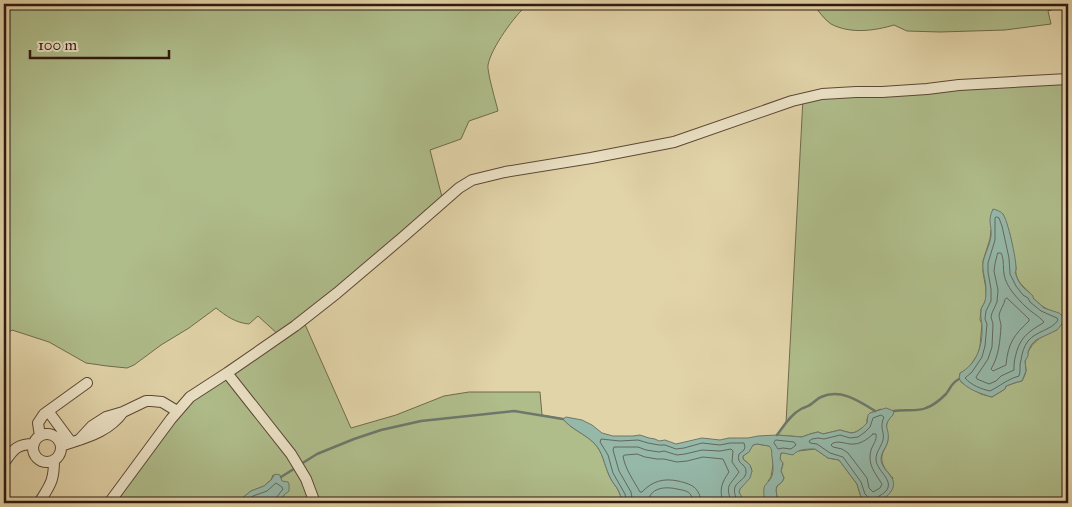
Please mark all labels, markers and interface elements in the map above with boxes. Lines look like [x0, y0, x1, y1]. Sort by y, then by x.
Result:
scale bar [30, 28, 169, 60]
text: 100 m [38, 36, 78, 54]

